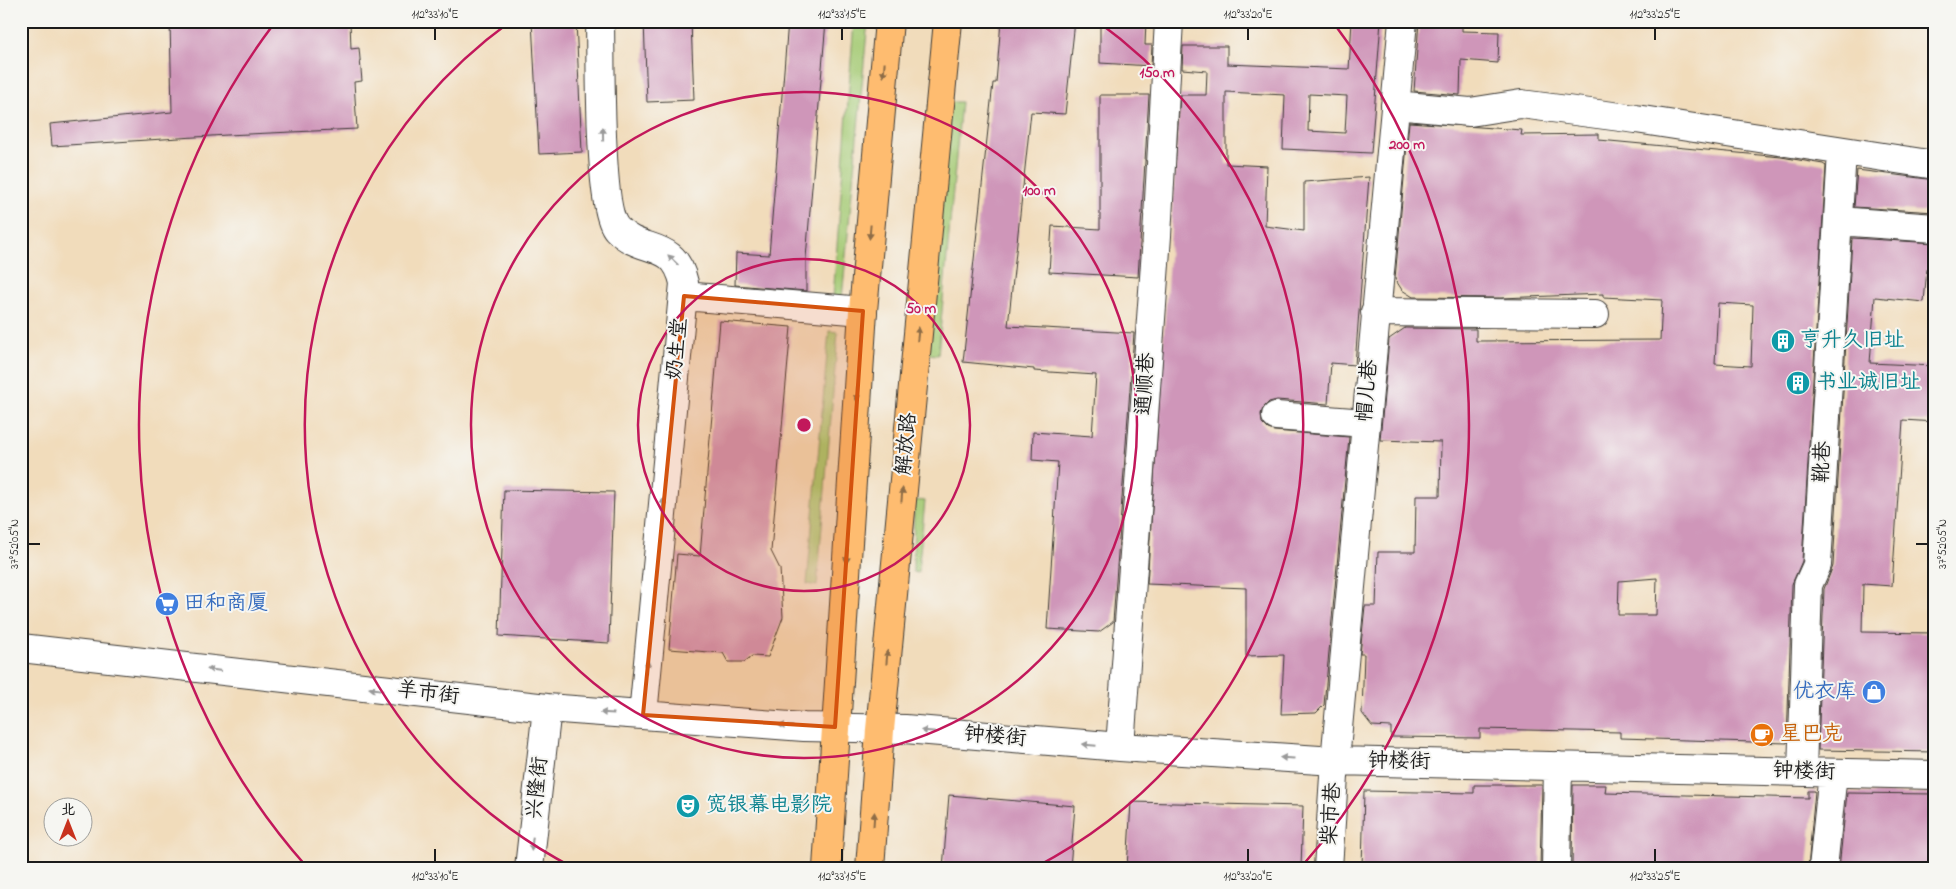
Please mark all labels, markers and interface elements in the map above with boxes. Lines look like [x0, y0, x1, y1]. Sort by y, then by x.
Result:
text: 112°33'10"E [411, 6, 459, 24]
text: 112°33'15"E [818, 6, 866, 24]
text: 112°33'20"E [1223, 6, 1273, 24]
text: 112°33'25"E [1630, 6, 1680, 24]
one-way arrow [880, 62, 888, 78]
text: 150 m [1139, 62, 1175, 84]
one-way arrow [599, 125, 607, 141]
text: 200 m [1388, 134, 1425, 156]
text: 100 m [1022, 180, 1056, 202]
one-way arrow [866, 224, 874, 240]
one-way arrow [667, 254, 679, 266]
text: 50 m [906, 298, 937, 320]
street label: 奶生堂 [660, 316, 696, 382]
one-way arrow [914, 325, 922, 341]
place label: 亨升久旧址 [1800, 326, 1905, 356]
building icon: 亨升久旧址 [1770, 328, 1796, 354]
street label: 通顺巷 [1129, 352, 1163, 416]
street label: 帽儿巷 [1350, 358, 1386, 424]
place label: 书业诚旧址 [1816, 368, 1921, 398]
building icon: 书业诚旧址 [1785, 370, 1811, 396]
one-way arrow [853, 386, 861, 402]
street label: 解放路 [889, 411, 925, 477]
centre of rings [795, 416, 813, 434]
street label: 靴巷 [1807, 440, 1839, 484]
one-way arrow [898, 487, 906, 503]
one-way arrow [659, 497, 667, 513]
text: 37°52'05"N [6, 519, 24, 569]
text: 37°52'05"N [1934, 519, 1952, 569]
one-way arrow [842, 548, 850, 564]
place label: 田和商厦 [184, 589, 268, 619]
supermarket icon: 田和商厦 [154, 591, 180, 617]
one-way arrow [883, 649, 891, 665]
one-way arrow [644, 658, 652, 674]
one-way arrow [206, 666, 222, 674]
street label: 羊市街 [395, 675, 461, 713]
place label: 优衣库 [1793, 677, 1856, 707]
shop icon: 优衣库 [1861, 679, 1887, 705]
one-way arrow [367, 685, 383, 693]
one-way arrow [599, 708, 615, 716]
street label: 钟楼街 [962, 719, 1028, 755]
place label: 星巴克 [1780, 720, 1843, 750]
one-way arrow [778, 722, 794, 730]
cafe icon: 星巴克 [1749, 722, 1775, 748]
one-way arrow [919, 727, 935, 735]
one-way arrow [1081, 740, 1097, 748]
street label: 钟楼街 [1367, 746, 1431, 778]
one-way arrow [1278, 753, 1294, 761]
street label: 兴隆街 [520, 755, 556, 821]
street label: 钟楼街 [1772, 756, 1836, 788]
street label: 柴市巷 [1315, 782, 1349, 846]
place label: 宽银幕电影院 [706, 791, 832, 821]
theatre icon: 宽银幕电影院 [675, 793, 701, 819]
north arrow [42, 796, 92, 846]
text: 北 [61, 800, 75, 821]
one-way arrow [870, 811, 878, 827]
one-way arrow [528, 836, 536, 852]
text: 112°33'10"E [411, 868, 459, 886]
text: 112°33'15"E [818, 868, 866, 886]
text: 112°33'20"E [1223, 868, 1273, 886]
text: 112°33'25"E [1630, 868, 1680, 886]

